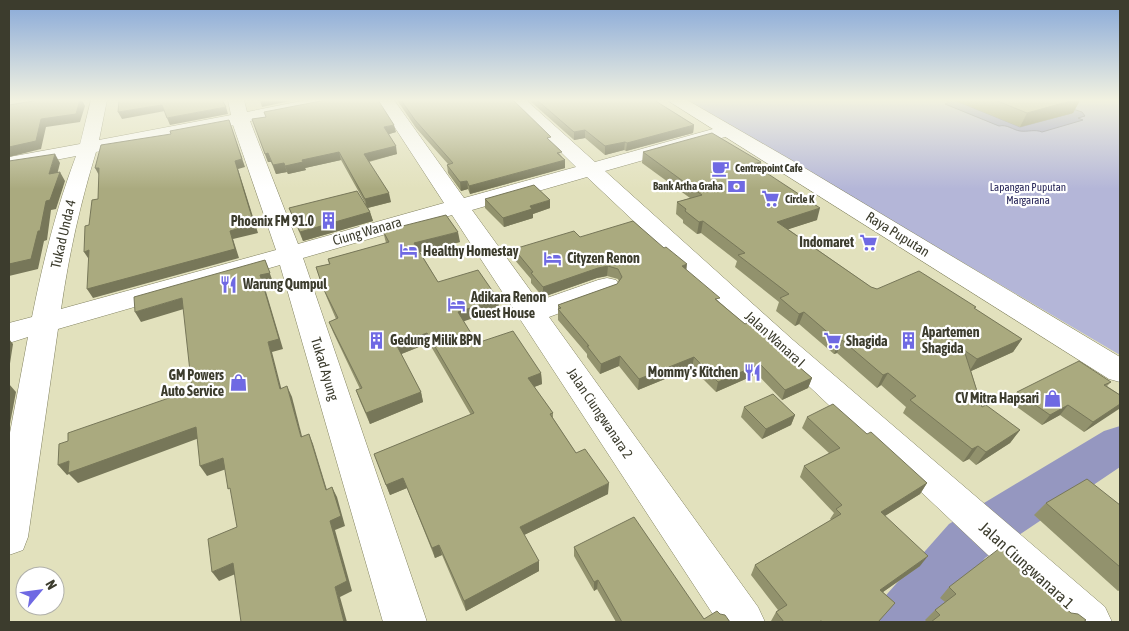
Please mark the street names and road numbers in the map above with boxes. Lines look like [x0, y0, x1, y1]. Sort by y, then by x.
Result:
street label: Tukad Unda 4 [47, 198, 79, 270]
street label: Raya Puputan [863, 208, 933, 260]
street label: Ciung Wanara [331, 214, 403, 248]
street label: Jalan Wanara I [742, 308, 808, 370]
street label: Tukad Ayung [308, 335, 342, 403]
street label: Jalan Ciungwanara 2 [564, 365, 636, 461]
street label: Jalan Ciungwanara 1 [975, 518, 1078, 613]

